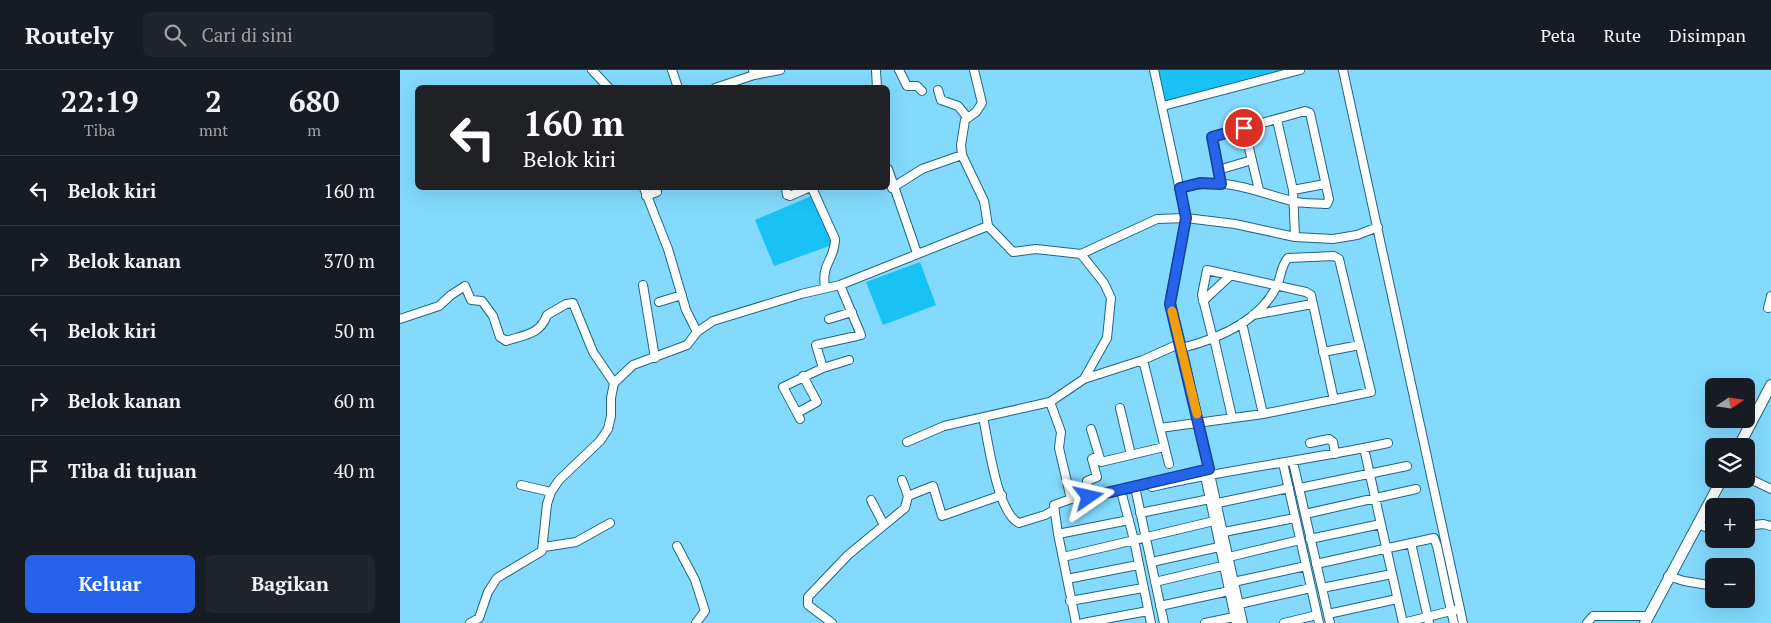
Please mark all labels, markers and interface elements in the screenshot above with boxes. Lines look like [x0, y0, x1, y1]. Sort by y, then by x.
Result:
search box [143, 12, 493, 57]
text: Routely [25, 19, 113, 51]
icon: search [161, 21, 189, 49]
text: Cari di sini [201, 22, 293, 47]
text: Peta [1541, 23, 1576, 47]
text: Rute [1604, 23, 1641, 47]
text: Disimpan [1669, 23, 1746, 47]
text: 22:19 [60, 81, 139, 121]
text: 2 [205, 81, 222, 121]
text: 680 [289, 81, 340, 121]
text: 160 m [523, 100, 624, 146]
icon: left [440, 105, 505, 170]
pin [1223, 107, 1265, 149]
icon: arrive [1230, 114, 1258, 142]
text: Tiba [84, 119, 115, 141]
text: mnt [199, 119, 228, 141]
text: m [307, 119, 321, 141]
text: Belok kiri [523, 144, 616, 173]
icon: left [25, 177, 53, 205]
text: Belok kiri [68, 178, 156, 203]
text: 160 m [324, 178, 375, 203]
icon: right [25, 247, 53, 275]
text: Belok kanan [68, 248, 181, 273]
text: 370 m [324, 248, 375, 273]
icon: left [25, 317, 53, 345]
text: Belok kiri [68, 318, 156, 343]
text: 50 m [334, 318, 375, 343]
north arrow [1705, 378, 1755, 428]
map controls [1705, 378, 1755, 608]
icon: right [25, 387, 53, 415]
text: Belok kanan [68, 388, 181, 413]
text: 60 m [334, 388, 375, 413]
button: layers [1705, 438, 1755, 488]
icon: arrive [25, 457, 53, 485]
text: Tiba di tujuan [68, 458, 197, 483]
text: 40 m [334, 458, 375, 483]
position arrow [1062, 470, 1114, 522]
button: + [1705, 498, 1755, 548]
button: Keluar [25, 555, 195, 613]
button: Bagikan [205, 555, 375, 613]
button: − [1705, 558, 1755, 608]

